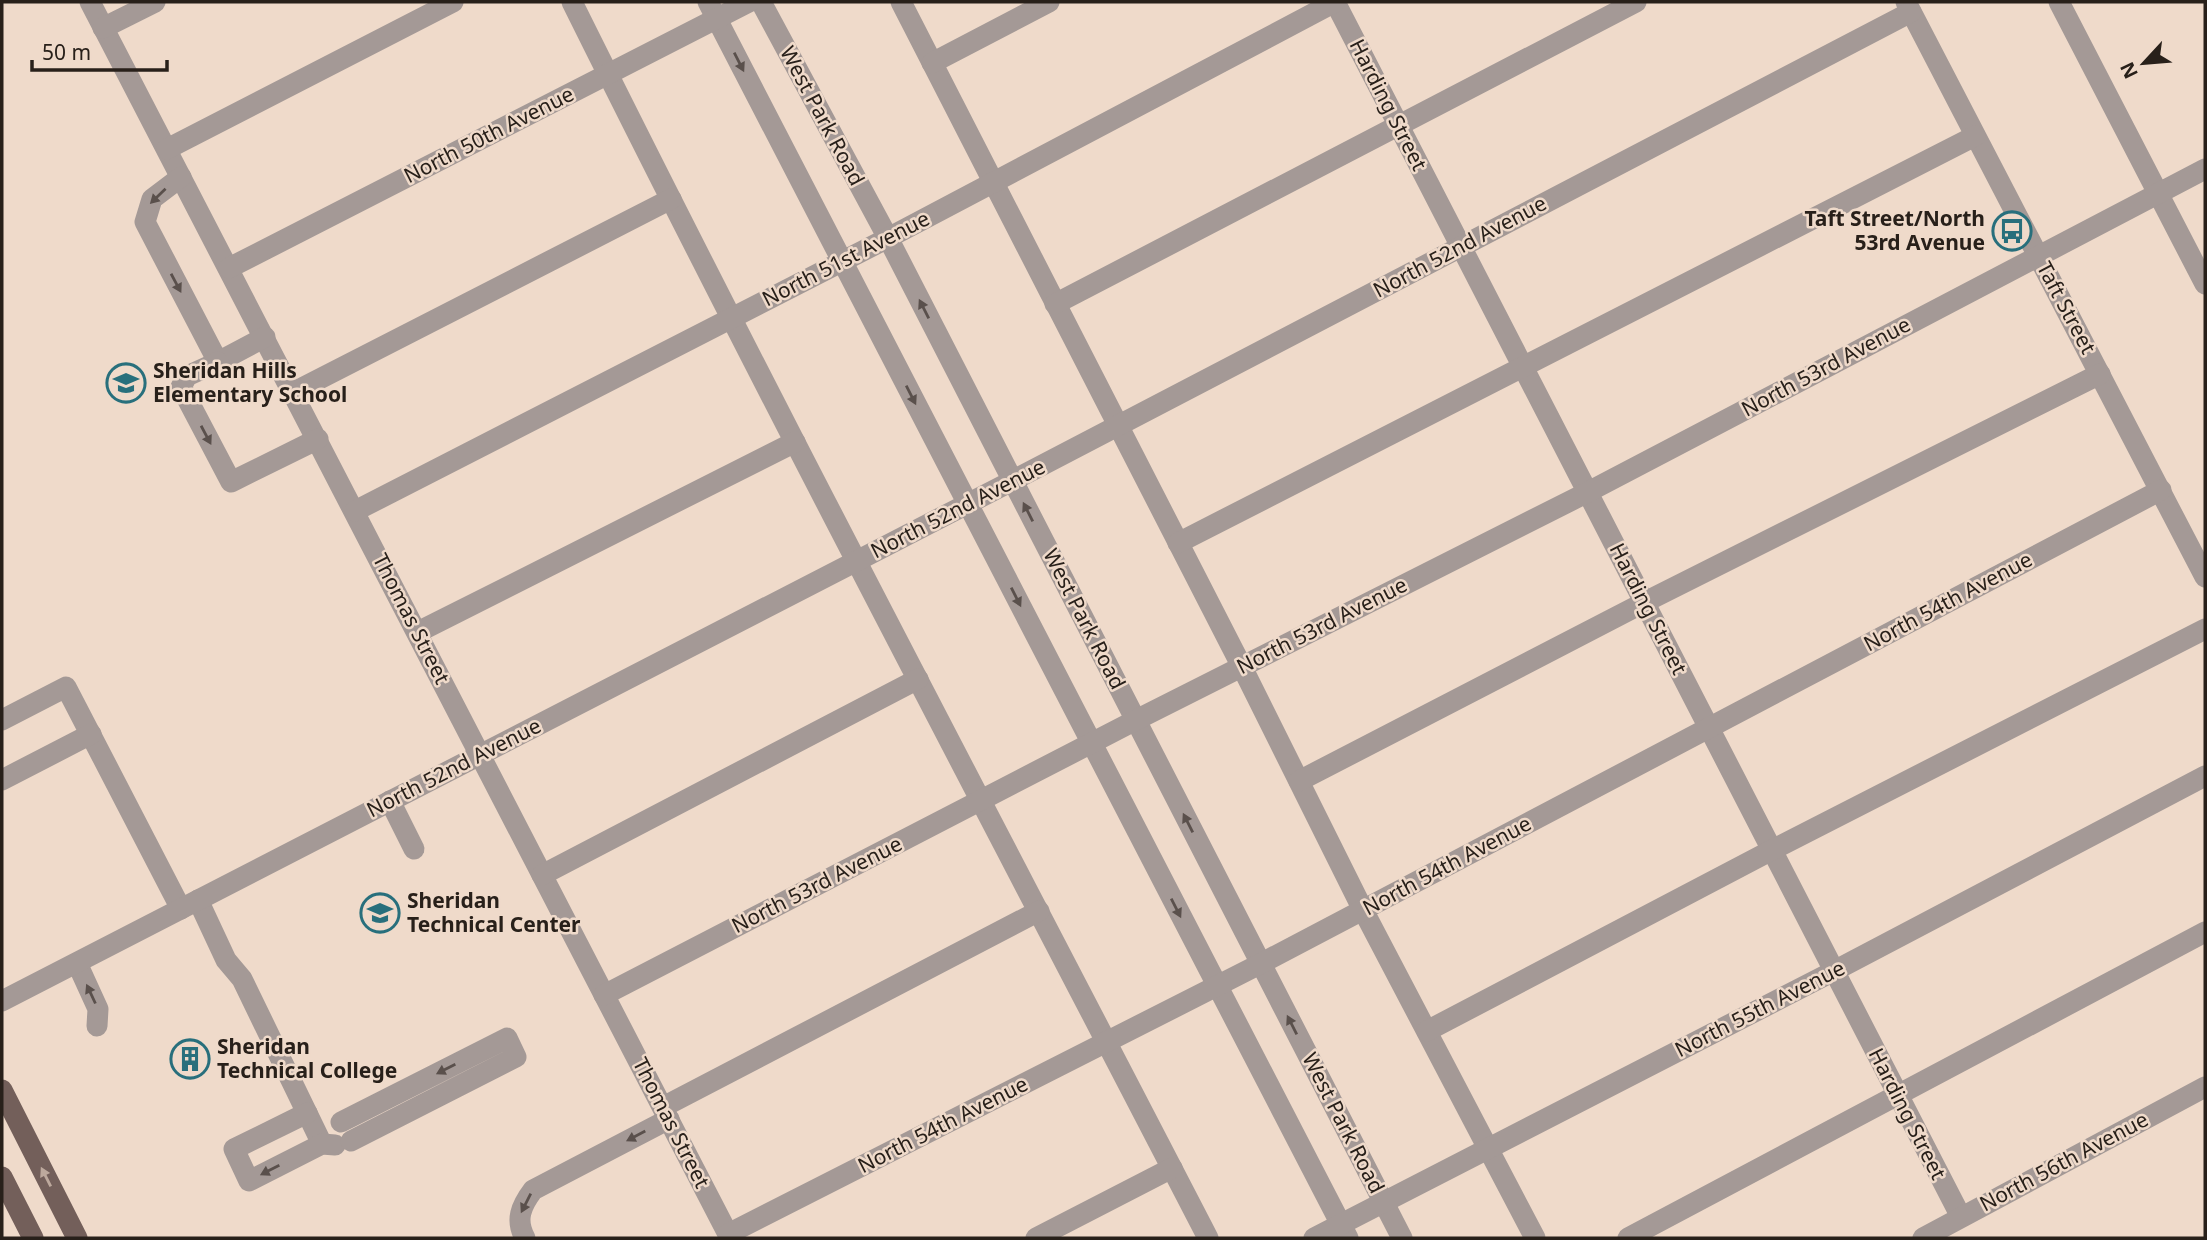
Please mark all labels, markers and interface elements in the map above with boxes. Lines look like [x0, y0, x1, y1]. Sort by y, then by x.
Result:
scale bar [32, 28, 166, 72]
north arrow [2109, 28, 2179, 98]
street label: Harding Street [1344, 34, 1434, 175]
text: 50 m [42, 38, 91, 66]
street label: West Park Road [774, 41, 871, 190]
one-way arrow [733, 53, 745, 73]
text: N [2114, 58, 2144, 83]
street label: North 50th Avenue [399, 79, 578, 189]
one-way arrow [150, 188, 167, 204]
street label: North 52nd Avenue [1368, 189, 1551, 304]
street label: North 51st Avenue [757, 204, 934, 312]
place label: Taft Street/North 53rd Avenue [1804, 204, 1985, 256]
bus stop icon: Taft Street/North 53rd Avenue [1991, 210, 2033, 252]
street label: Taft Street [2031, 257, 2103, 359]
one-way arrow [171, 273, 182, 293]
one-way arrow [919, 299, 930, 319]
street label: North 53rd Avenue [1736, 310, 1915, 423]
place label: Sheridan Hills Elementary School [153, 356, 347, 408]
school or university icon: Sheridan Hills Elementary School [105, 362, 147, 404]
one-way arrow [906, 385, 917, 405]
one-way arrow [200, 425, 212, 445]
street label: North 52nd Avenue [865, 452, 1050, 564]
one-way arrow [1022, 502, 1034, 522]
street label: Harding Street [1604, 538, 1694, 679]
street label: West Park Road [1037, 543, 1132, 694]
street label: North 54th Avenue [1858, 545, 2037, 657]
street label: Thomas Street [367, 549, 457, 689]
street label: North 53rd Avenue [1232, 570, 1412, 680]
one-way arrow [1010, 587, 1022, 607]
street label: North 52nd Avenue [361, 711, 546, 823]
street label: North 54th Avenue [1357, 809, 1536, 921]
one-way arrow [1183, 813, 1194, 833]
street label: North 53rd Avenue [727, 829, 907, 939]
place label: Sheridan Technical Center [407, 886, 581, 938]
school or university icon: Sheridan Technical Center [359, 892, 401, 934]
one-way arrow [1171, 898, 1182, 918]
street label: North 55th Avenue [1670, 953, 1849, 1063]
one-way arrow [85, 983, 96, 1004]
one-way arrow [1287, 1015, 1298, 1035]
place label: Sheridan Technical College [217, 1032, 397, 1084]
building icon: Sheridan Technical College [169, 1038, 211, 1080]
street label: Harding Street [1863, 1043, 1953, 1184]
street label: West Park Road [1296, 1047, 1391, 1198]
street label: Thomas Street [627, 1053, 717, 1193]
one-way arrow [436, 1063, 456, 1074]
street label: North 54th Avenue [853, 1069, 1032, 1179]
street label: North 56th Avenue [1974, 1105, 2153, 1217]
one-way arrow [626, 1130, 646, 1142]
one-way arrow [260, 1165, 280, 1176]
one-way arrow [41, 1167, 52, 1187]
one-way arrow [520, 1192, 532, 1213]

